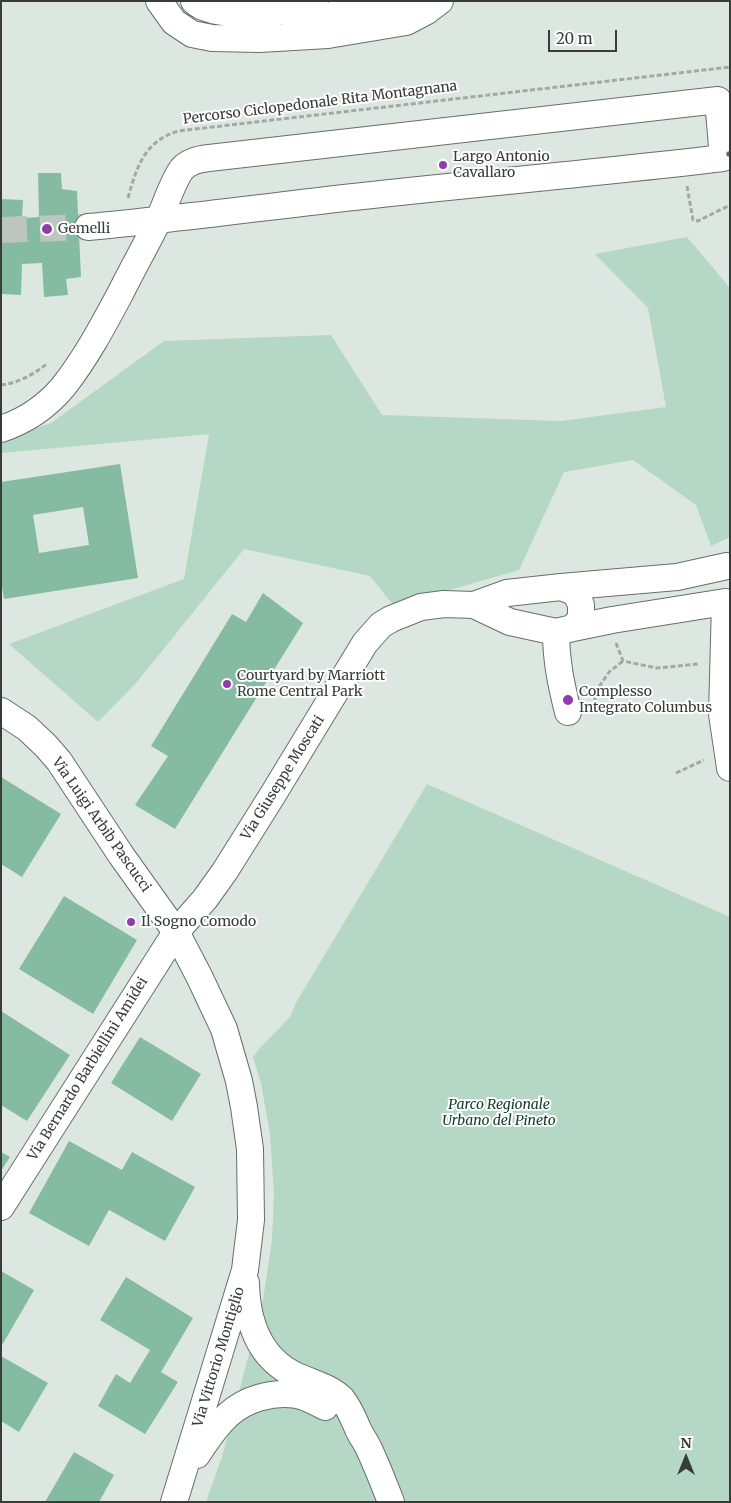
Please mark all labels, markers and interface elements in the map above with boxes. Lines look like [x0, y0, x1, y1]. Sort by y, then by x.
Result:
scale bar [551, 20, 620, 52]
text: 20 m [556, 29, 593, 48]
street label: Percorso Ciclopedonale Rita Montagnana [182, 78, 458, 128]
place label: Largo Antonio Cavallaro [453, 149, 550, 182]
marker: Largo Antonio Cavallaro [437, 159, 449, 171]
place label: Gemelli [58, 221, 110, 237]
marker: Gemelli [40, 222, 54, 236]
place label: Courtyard by Marriott Rome Central Park [237, 668, 385, 700]
marker: Courtyard by Marriott Rome Central Park [221, 678, 233, 690]
place label: Complesso Integrato Columbus [579, 684, 712, 716]
marker: Complesso Integrato Columbus [561, 693, 575, 707]
street label: Via Giuseppe Moscati [238, 713, 328, 843]
street label: Via Luigi Arbib Pascucci [48, 754, 154, 896]
place label: Il Sogno Comodo [141, 914, 256, 930]
marker: Il Sogno Comodo [125, 916, 137, 928]
street label: Via Bernardo Barbiellini Amidei [24, 974, 152, 1164]
park label: Parco Regionale Urbano del Pineto [442, 1097, 556, 1130]
street label: Via Vittorio Montiglio [190, 1285, 248, 1429]
north arrow [661, 1433, 711, 1483]
text: N [680, 1434, 692, 1452]

